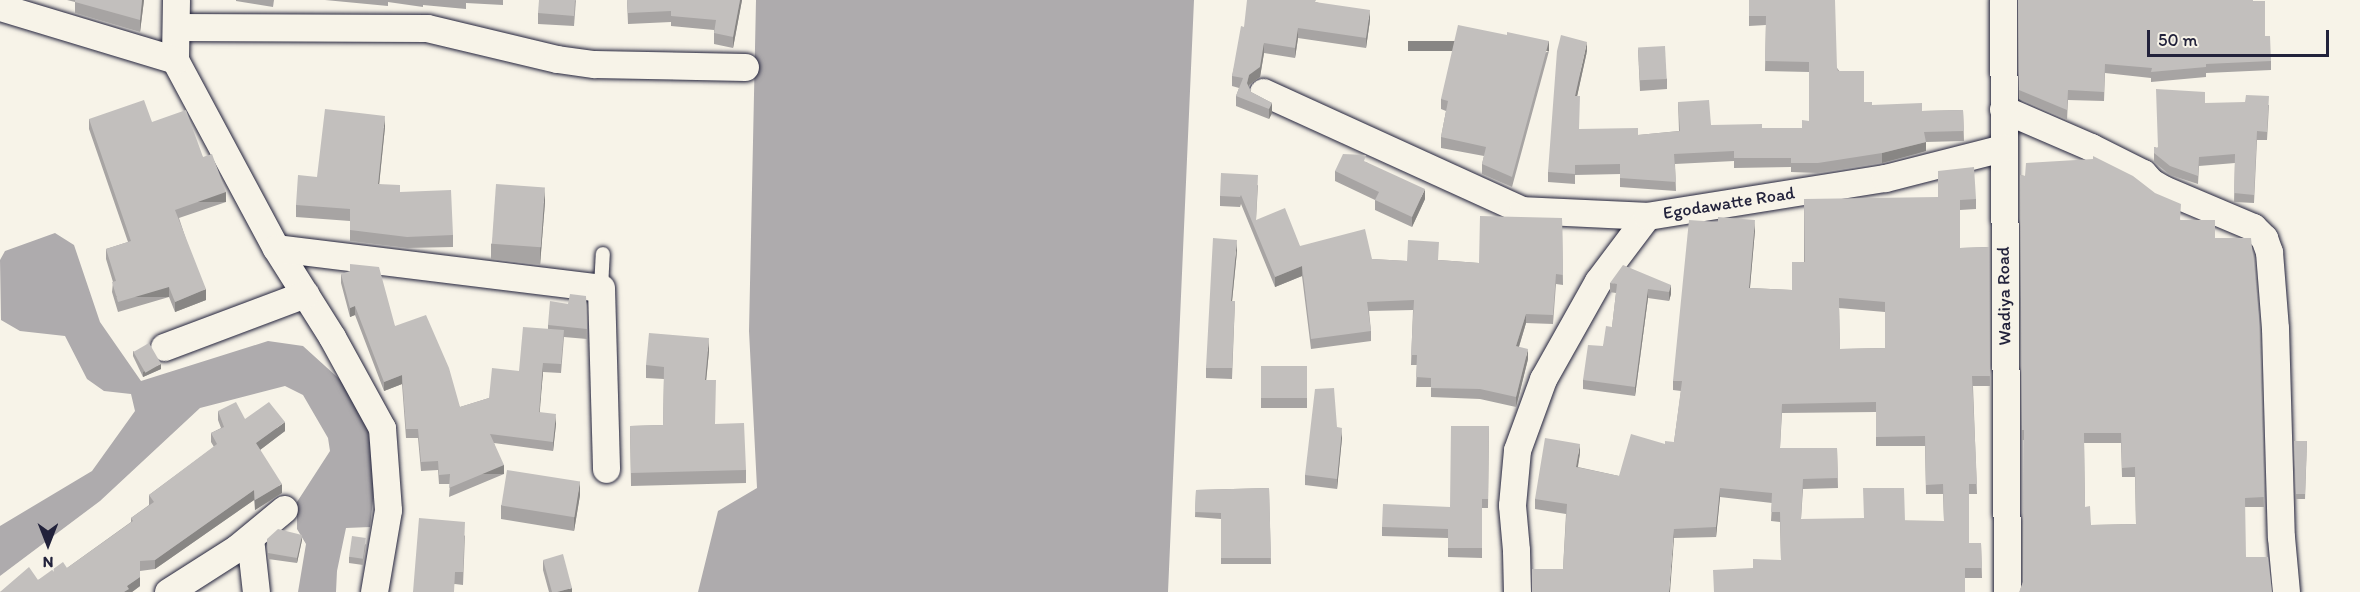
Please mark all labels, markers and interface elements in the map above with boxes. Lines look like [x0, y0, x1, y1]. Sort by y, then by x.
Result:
scale bar [2150, 18, 2332, 56]
text: 50 m [2158, 29, 2198, 51]
street label: Egodawatte Road [1662, 182, 1796, 224]
street label: Wadiya Road [1992, 246, 2016, 346]
north arrow [18, 514, 78, 574]
text: N [43, 553, 53, 572]

